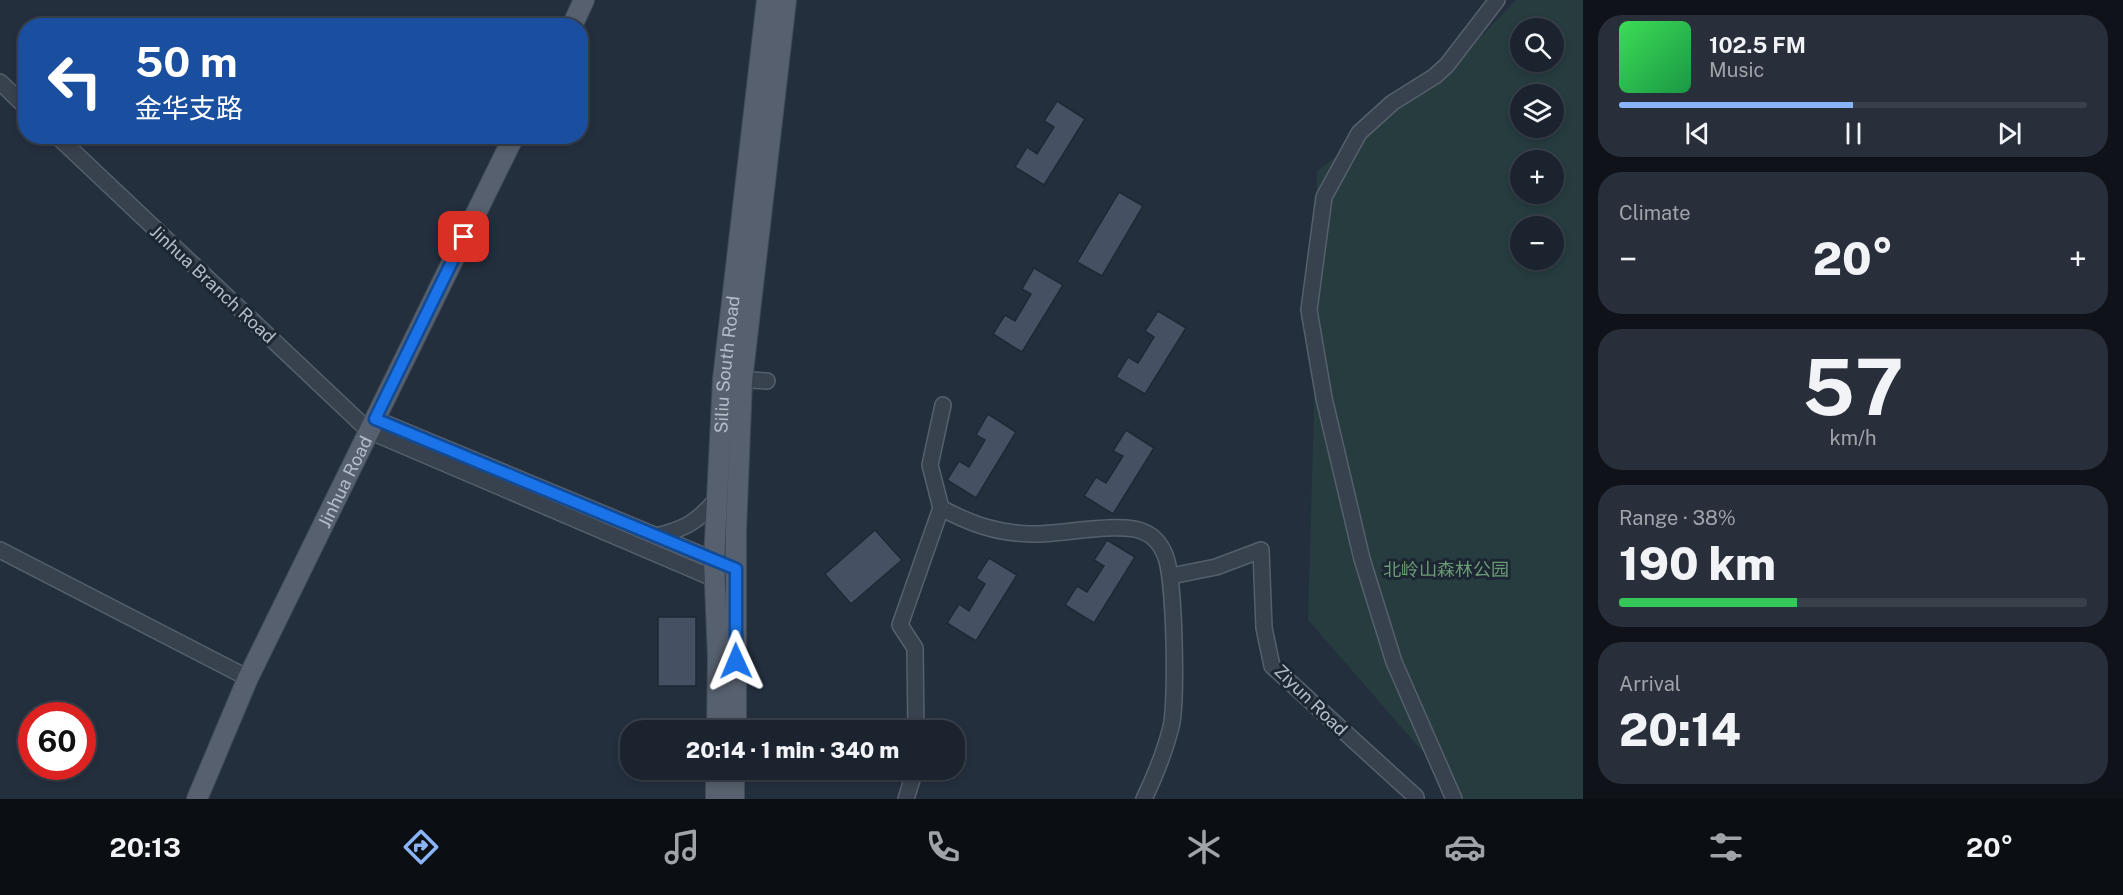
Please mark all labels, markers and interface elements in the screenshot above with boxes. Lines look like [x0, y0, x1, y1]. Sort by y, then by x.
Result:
map controls [1510, 18, 1564, 270]
button: search [1510, 18, 1564, 72]
text: 102.5 FM [1709, 32, 1806, 58]
text: 50 m [135, 37, 238, 86]
icon: left [36, 42, 114, 120]
text: Music [1709, 58, 1764, 82]
button: layers [1510, 84, 1564, 138]
text: 金华支路 [135, 92, 243, 124]
icon: previous [1681, 117, 1714, 150]
icon: pause [1837, 117, 1870, 150]
icon: next [1993, 117, 2026, 150]
button: + [1510, 150, 1564, 204]
text: Climate [1619, 201, 1691, 225]
pin [438, 211, 489, 262]
button: − [1510, 216, 1564, 270]
icon: arrive [447, 220, 480, 253]
street label: Jinhua Branch Road [146, 221, 280, 347]
text: 20° [1813, 232, 1893, 285]
text: − [1619, 240, 1637, 278]
text: + [2069, 240, 2087, 278]
street label: Siliu South Road [710, 294, 743, 434]
text: 57 [1802, 341, 1904, 433]
text: km/h [1829, 426, 1877, 450]
street label: Jinhua Road [313, 432, 376, 531]
text: Range · 38% [1619, 506, 1736, 530]
text: 190 km [1619, 537, 1776, 590]
park label: 北岭山森林公园 [1383, 559, 1509, 580]
position arrow [704, 629, 768, 693]
street label: Ziyun Road [1270, 660, 1352, 740]
text: Arrival [1619, 672, 1681, 696]
speed limit sign: 60 [18, 702, 96, 780]
text: 20:14 [1619, 703, 1741, 756]
text: 20:14 · 1 min · 340 m [686, 737, 899, 763]
icon: directions [400, 826, 442, 868]
icon: music [661, 826, 703, 868]
icon: phone [922, 826, 964, 868]
icon: climate [1183, 826, 1225, 868]
icon: car [1444, 826, 1486, 868]
icon: filters [1705, 826, 1747, 868]
text: 20:13 [110, 831, 181, 863]
text: 20° [1966, 831, 2013, 863]

